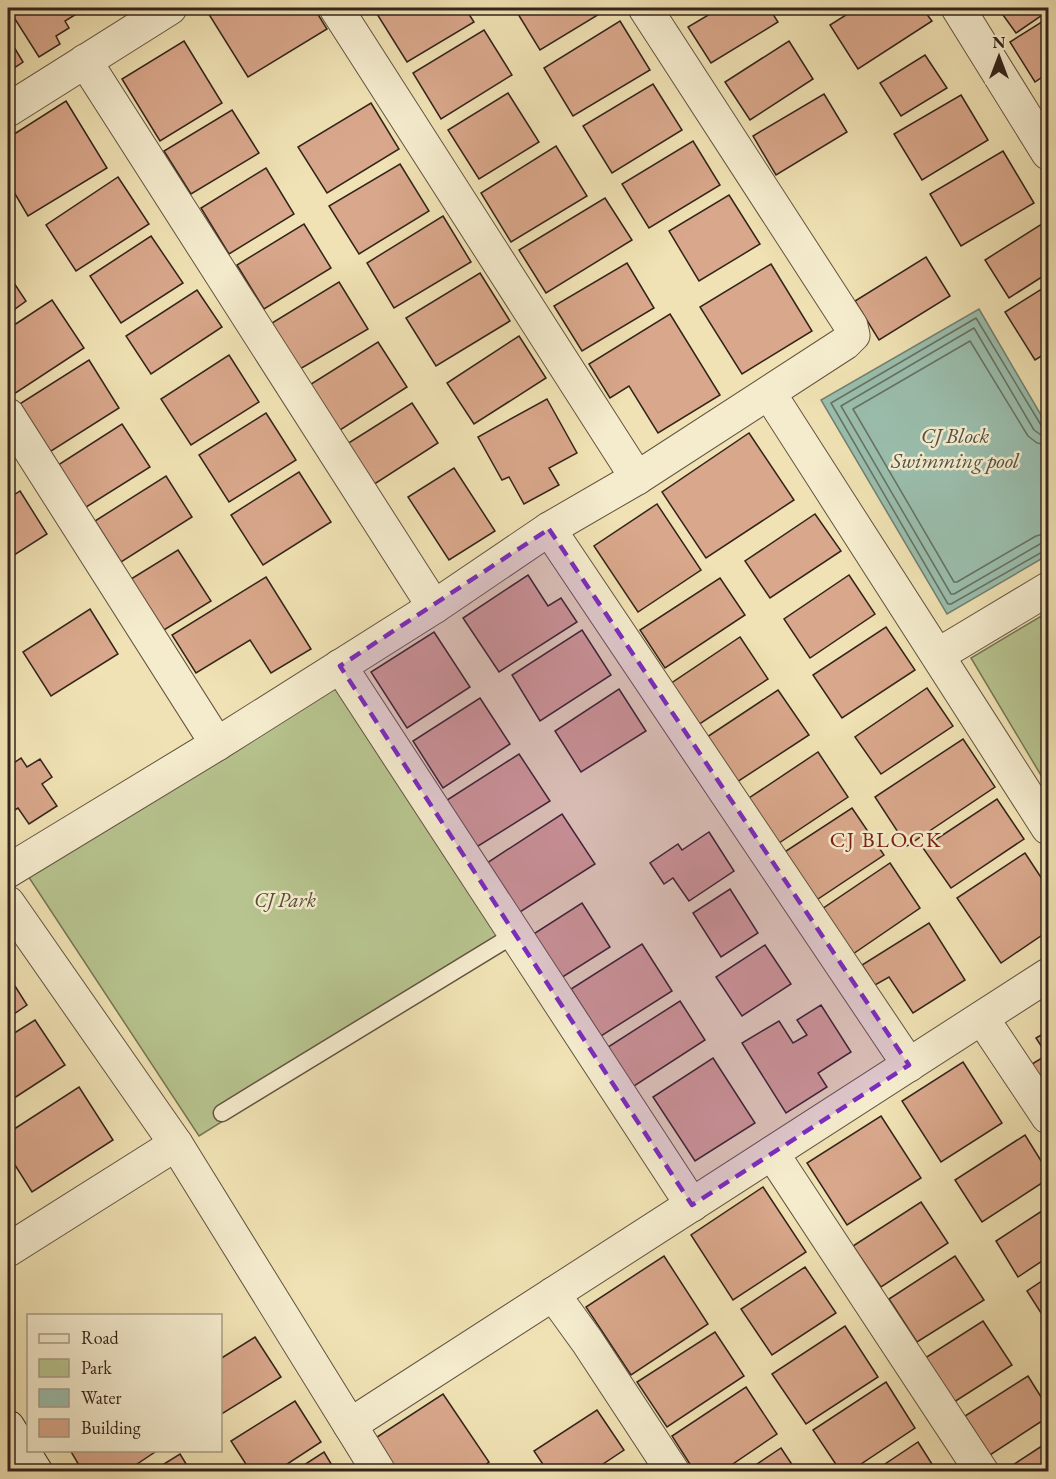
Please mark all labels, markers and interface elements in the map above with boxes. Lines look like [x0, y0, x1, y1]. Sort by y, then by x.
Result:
north arrow [969, 27, 1029, 87]
text: N [993, 32, 1006, 53]
water label: CJ Block Swimming pool [890, 421, 1020, 475]
district label: CJ BLOCK [830, 825, 942, 854]
park label: CJ Park [254, 886, 316, 913]
legend [27, 1314, 222, 1452]
text: Road [81, 1326, 120, 1349]
text: Park [81, 1356, 112, 1379]
text: Water [81, 1386, 122, 1409]
text: Building [81, 1416, 141, 1439]

